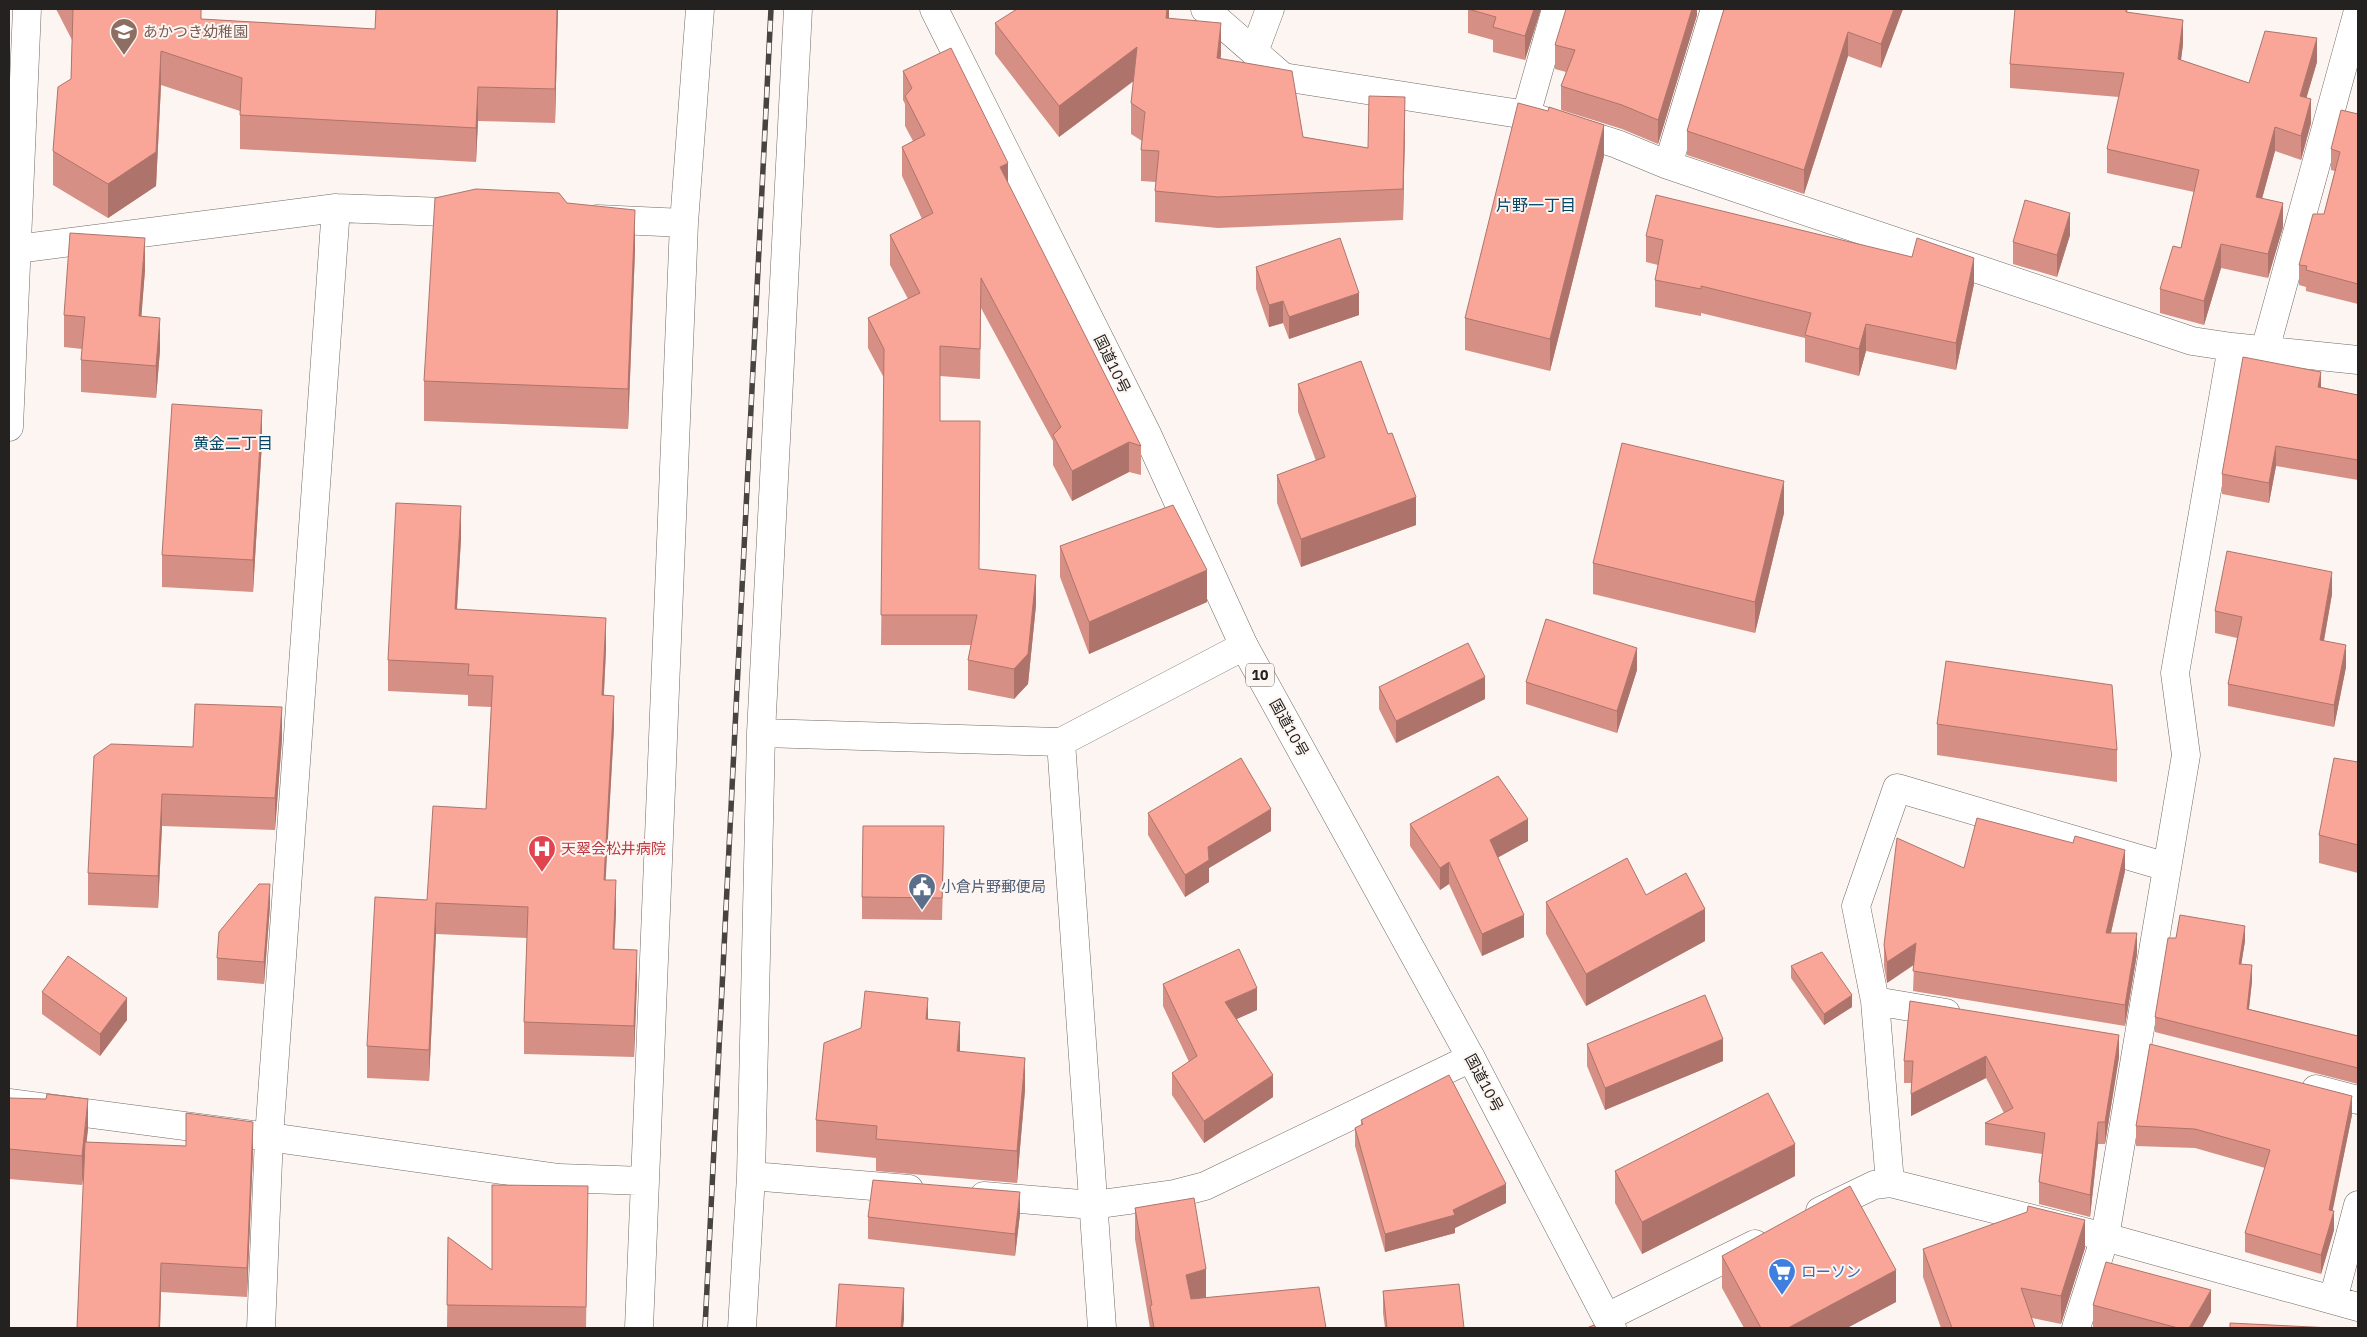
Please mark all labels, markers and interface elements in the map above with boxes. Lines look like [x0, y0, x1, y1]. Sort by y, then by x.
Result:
school or university icon: あかつき幼稚園 [109, 17, 139, 56]
place label: あかつき幼稚園 [143, 22, 248, 41]
district label: 片野一丁目 [1496, 195, 1576, 215]
street label: 国道10号 [1090, 331, 1135, 396]
district label: 黄金二丁目 [193, 433, 273, 453]
road number: 10 [1246, 664, 1274, 686]
street label: 国道10号 [1266, 696, 1313, 760]
hospital icon: 天翠会松井病院 [527, 834, 557, 873]
place label: 天翠会松井病院 [561, 839, 666, 858]
public building icon: 小倉片野郵便局 [907, 872, 937, 911]
place label: 小倉片野郵便局 [941, 877, 1046, 896]
street label: 国道10号 [1461, 1050, 1508, 1115]
supermarket icon: ローソン [1767, 1257, 1797, 1296]
place label: ローソン [1801, 1262, 1861, 1281]

